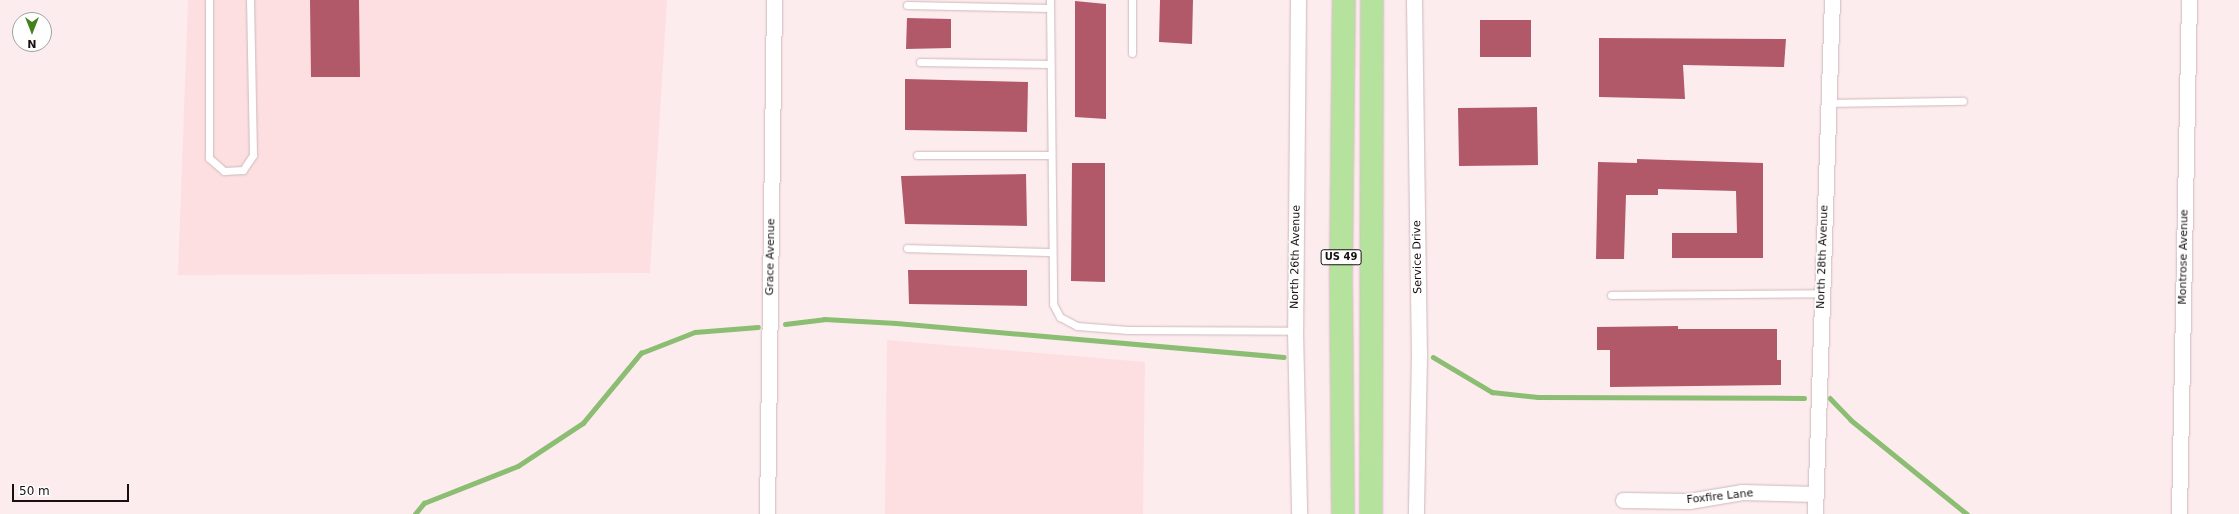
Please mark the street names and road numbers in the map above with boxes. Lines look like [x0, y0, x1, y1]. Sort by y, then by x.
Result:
street label: North 26th Avenue [1288, 205, 1304, 309]
street label: North 28th Avenue [1815, 205, 1831, 309]
street label: Montrose Avenue [2177, 209, 2191, 305]
street label: Grace Avenue [764, 218, 778, 296]
street label: Service Drive [1411, 220, 1425, 294]
road number: US 49 [1320, 249, 1362, 265]
street label: Foxfire Lane [1686, 487, 1754, 507]

